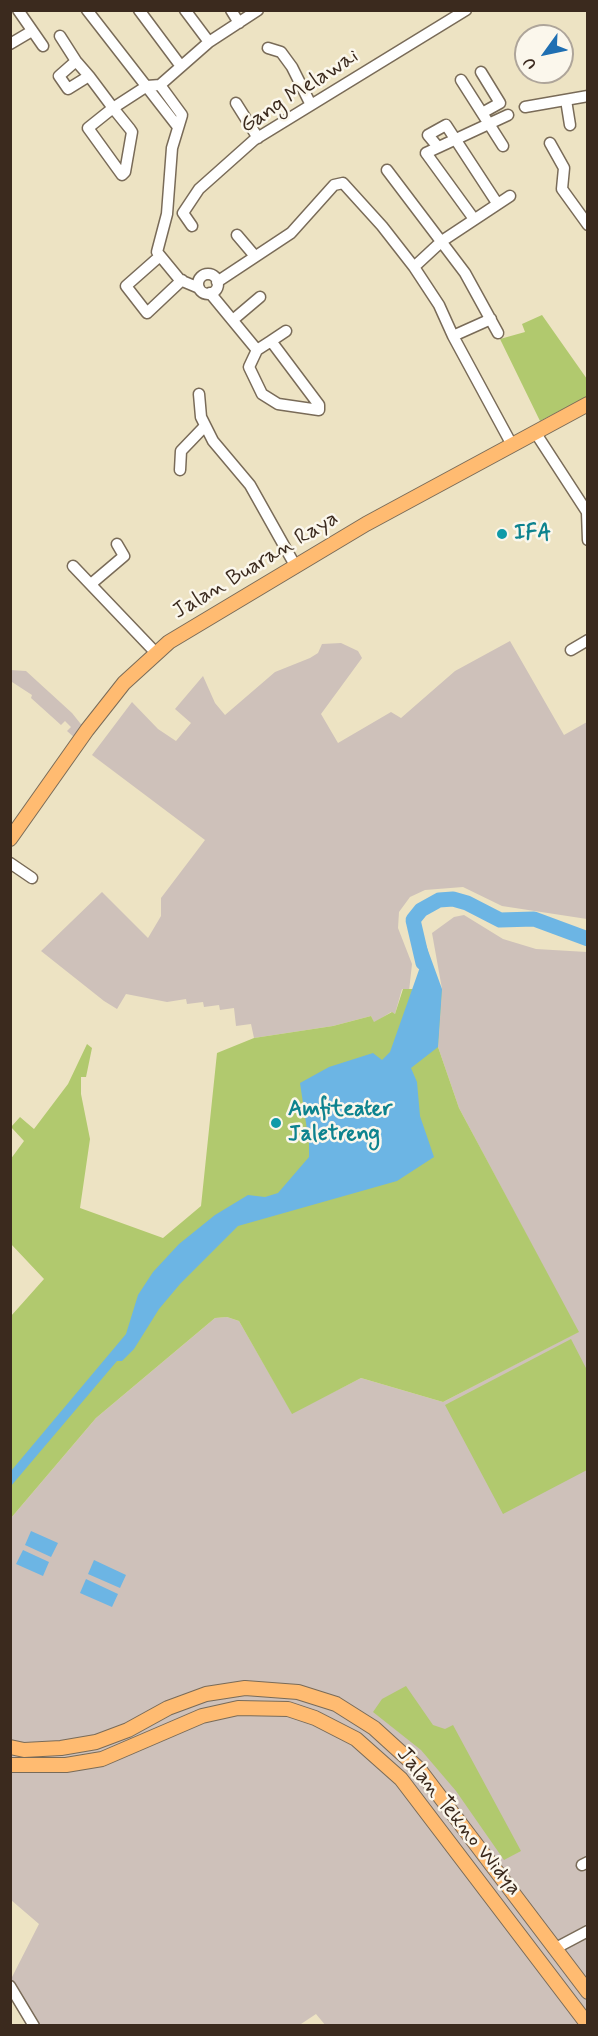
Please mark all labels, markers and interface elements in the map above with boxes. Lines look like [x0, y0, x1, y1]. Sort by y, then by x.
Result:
north arrow [514, 24, 574, 84]
street label: Gang Melawai [236, 44, 364, 140]
text: U [519, 53, 542, 73]
street label: Jalan Buaran Raya [168, 506, 344, 626]
place label: IFA [514, 521, 551, 547]
marker: IFA [495, 527, 509, 541]
place label: Amfiteater Jaletreng [288, 1097, 392, 1148]
marker: Amfiteater Jaletreng [269, 1116, 283, 1130]
street label: Jalan Tekno Widya [390, 1742, 526, 1902]

